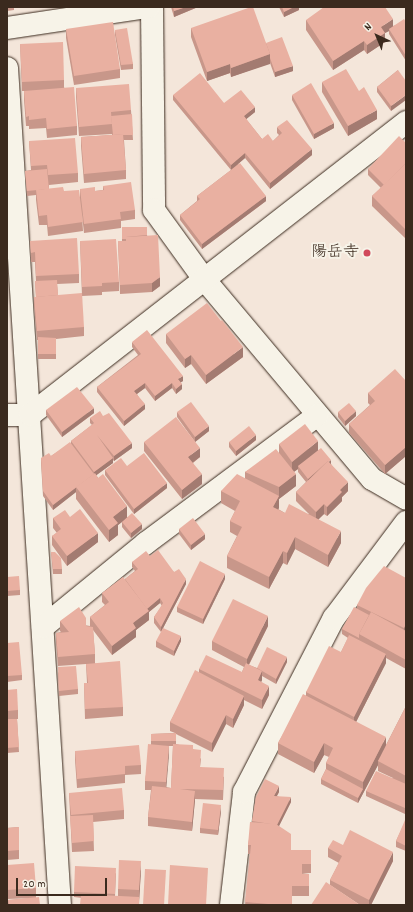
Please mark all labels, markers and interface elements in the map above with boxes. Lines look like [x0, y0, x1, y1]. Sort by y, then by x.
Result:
north arrow [357, 16, 397, 56]
text: N [361, 20, 376, 35]
place label: 陽岳寺 [311, 243, 359, 263]
marker: 陽岳寺 [362, 248, 372, 258]
scale bar [18, 870, 109, 896]
text: 20 m [23, 876, 46, 893]

